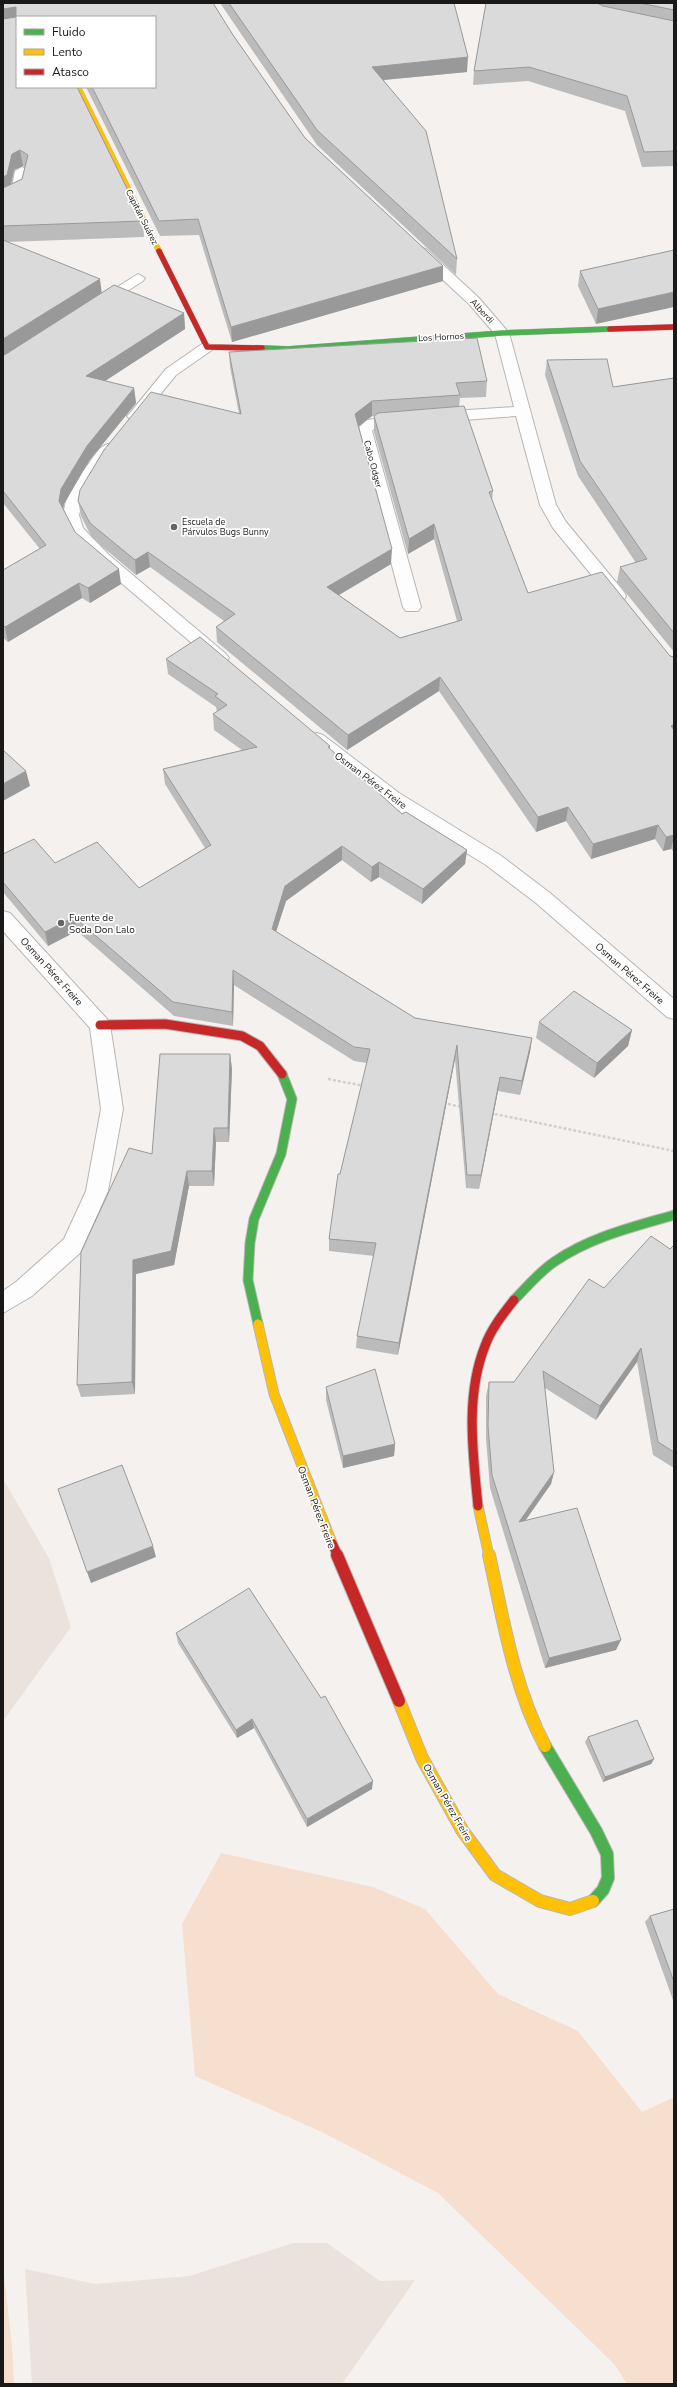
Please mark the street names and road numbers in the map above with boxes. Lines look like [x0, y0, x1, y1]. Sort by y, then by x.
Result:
street label: Capitán Suárez [123, 187, 161, 247]
street label: Alberdi [467, 296, 497, 326]
street label: Los Hornos [418, 330, 464, 344]
street label: Cabo Odger [361, 439, 385, 490]
street label: Osman Pérez Freire [331, 749, 410, 813]
street label: Osman Pérez Freire [17, 935, 86, 1009]
street label: Osman Pérez Freire [592, 940, 667, 1008]
street label: Osman Pérez Freire [294, 1464, 338, 1551]
street label: Osman Pérez Freire [419, 1761, 475, 1844]

